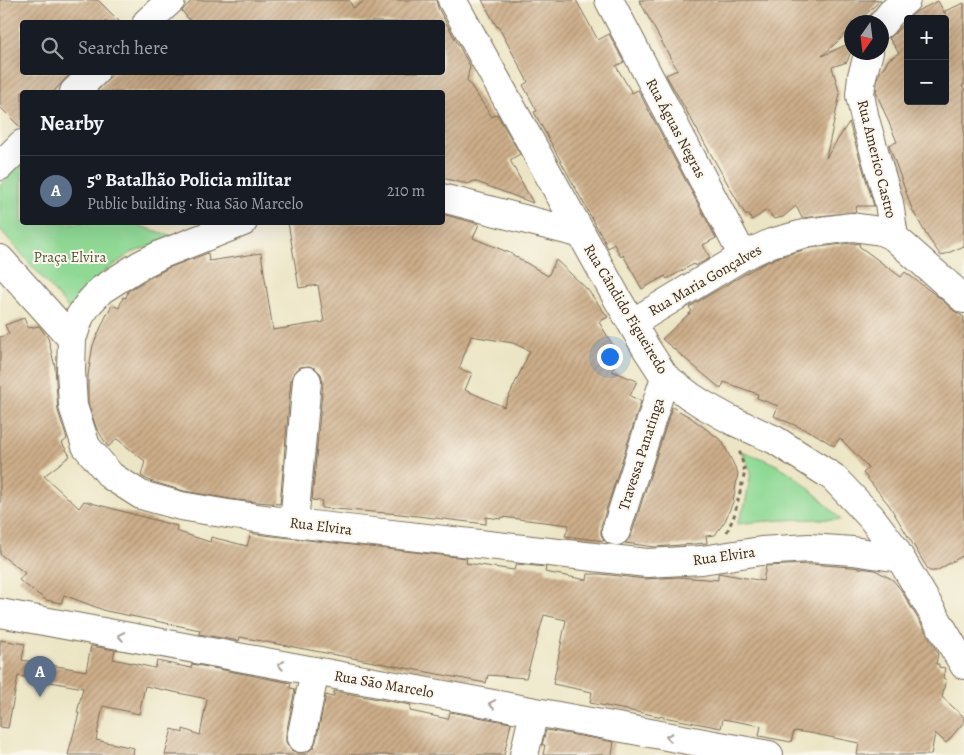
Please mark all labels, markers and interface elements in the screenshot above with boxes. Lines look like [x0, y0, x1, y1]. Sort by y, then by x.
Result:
north arrow [844, 15, 889, 60]
map controls [904, 15, 949, 105]
button: + [904, 15, 949, 60]
search box [20, 20, 445, 75]
icon: search [38, 34, 66, 62]
text: Search here [78, 35, 168, 61]
button: − [904, 60, 949, 105]
street label: Rua Águas Negras [641, 75, 711, 181]
street label: Rua Americo Castro [853, 98, 901, 220]
text: Nearby [40, 109, 103, 137]
text: 5º Batalhão Policia militar [87, 167, 291, 193]
text: A [51, 180, 61, 202]
text: 210 m [387, 180, 425, 202]
text: Public building · Rua São Marcelo [87, 193, 303, 215]
street label: Rua Maria Gonçalves [645, 239, 765, 321]
street label: Rua Cândido Figueiredo [579, 240, 673, 378]
park label: Praça Elvira [34, 247, 106, 267]
your location [597, 344, 623, 370]
street label: Travessa Panatinga [613, 395, 669, 513]
street label: Rua Elvira [289, 512, 353, 540]
street label: Rua Elvira [692, 542, 756, 570]
one-way arrow [117, 631, 125, 641]
pin: A [24, 656, 56, 697]
one-way arrow [276, 661, 285, 671]
street label: Rua São Marcelo [333, 665, 435, 703]
one-way arrow [488, 700, 497, 710]
one-way arrow [665, 732, 674, 742]

